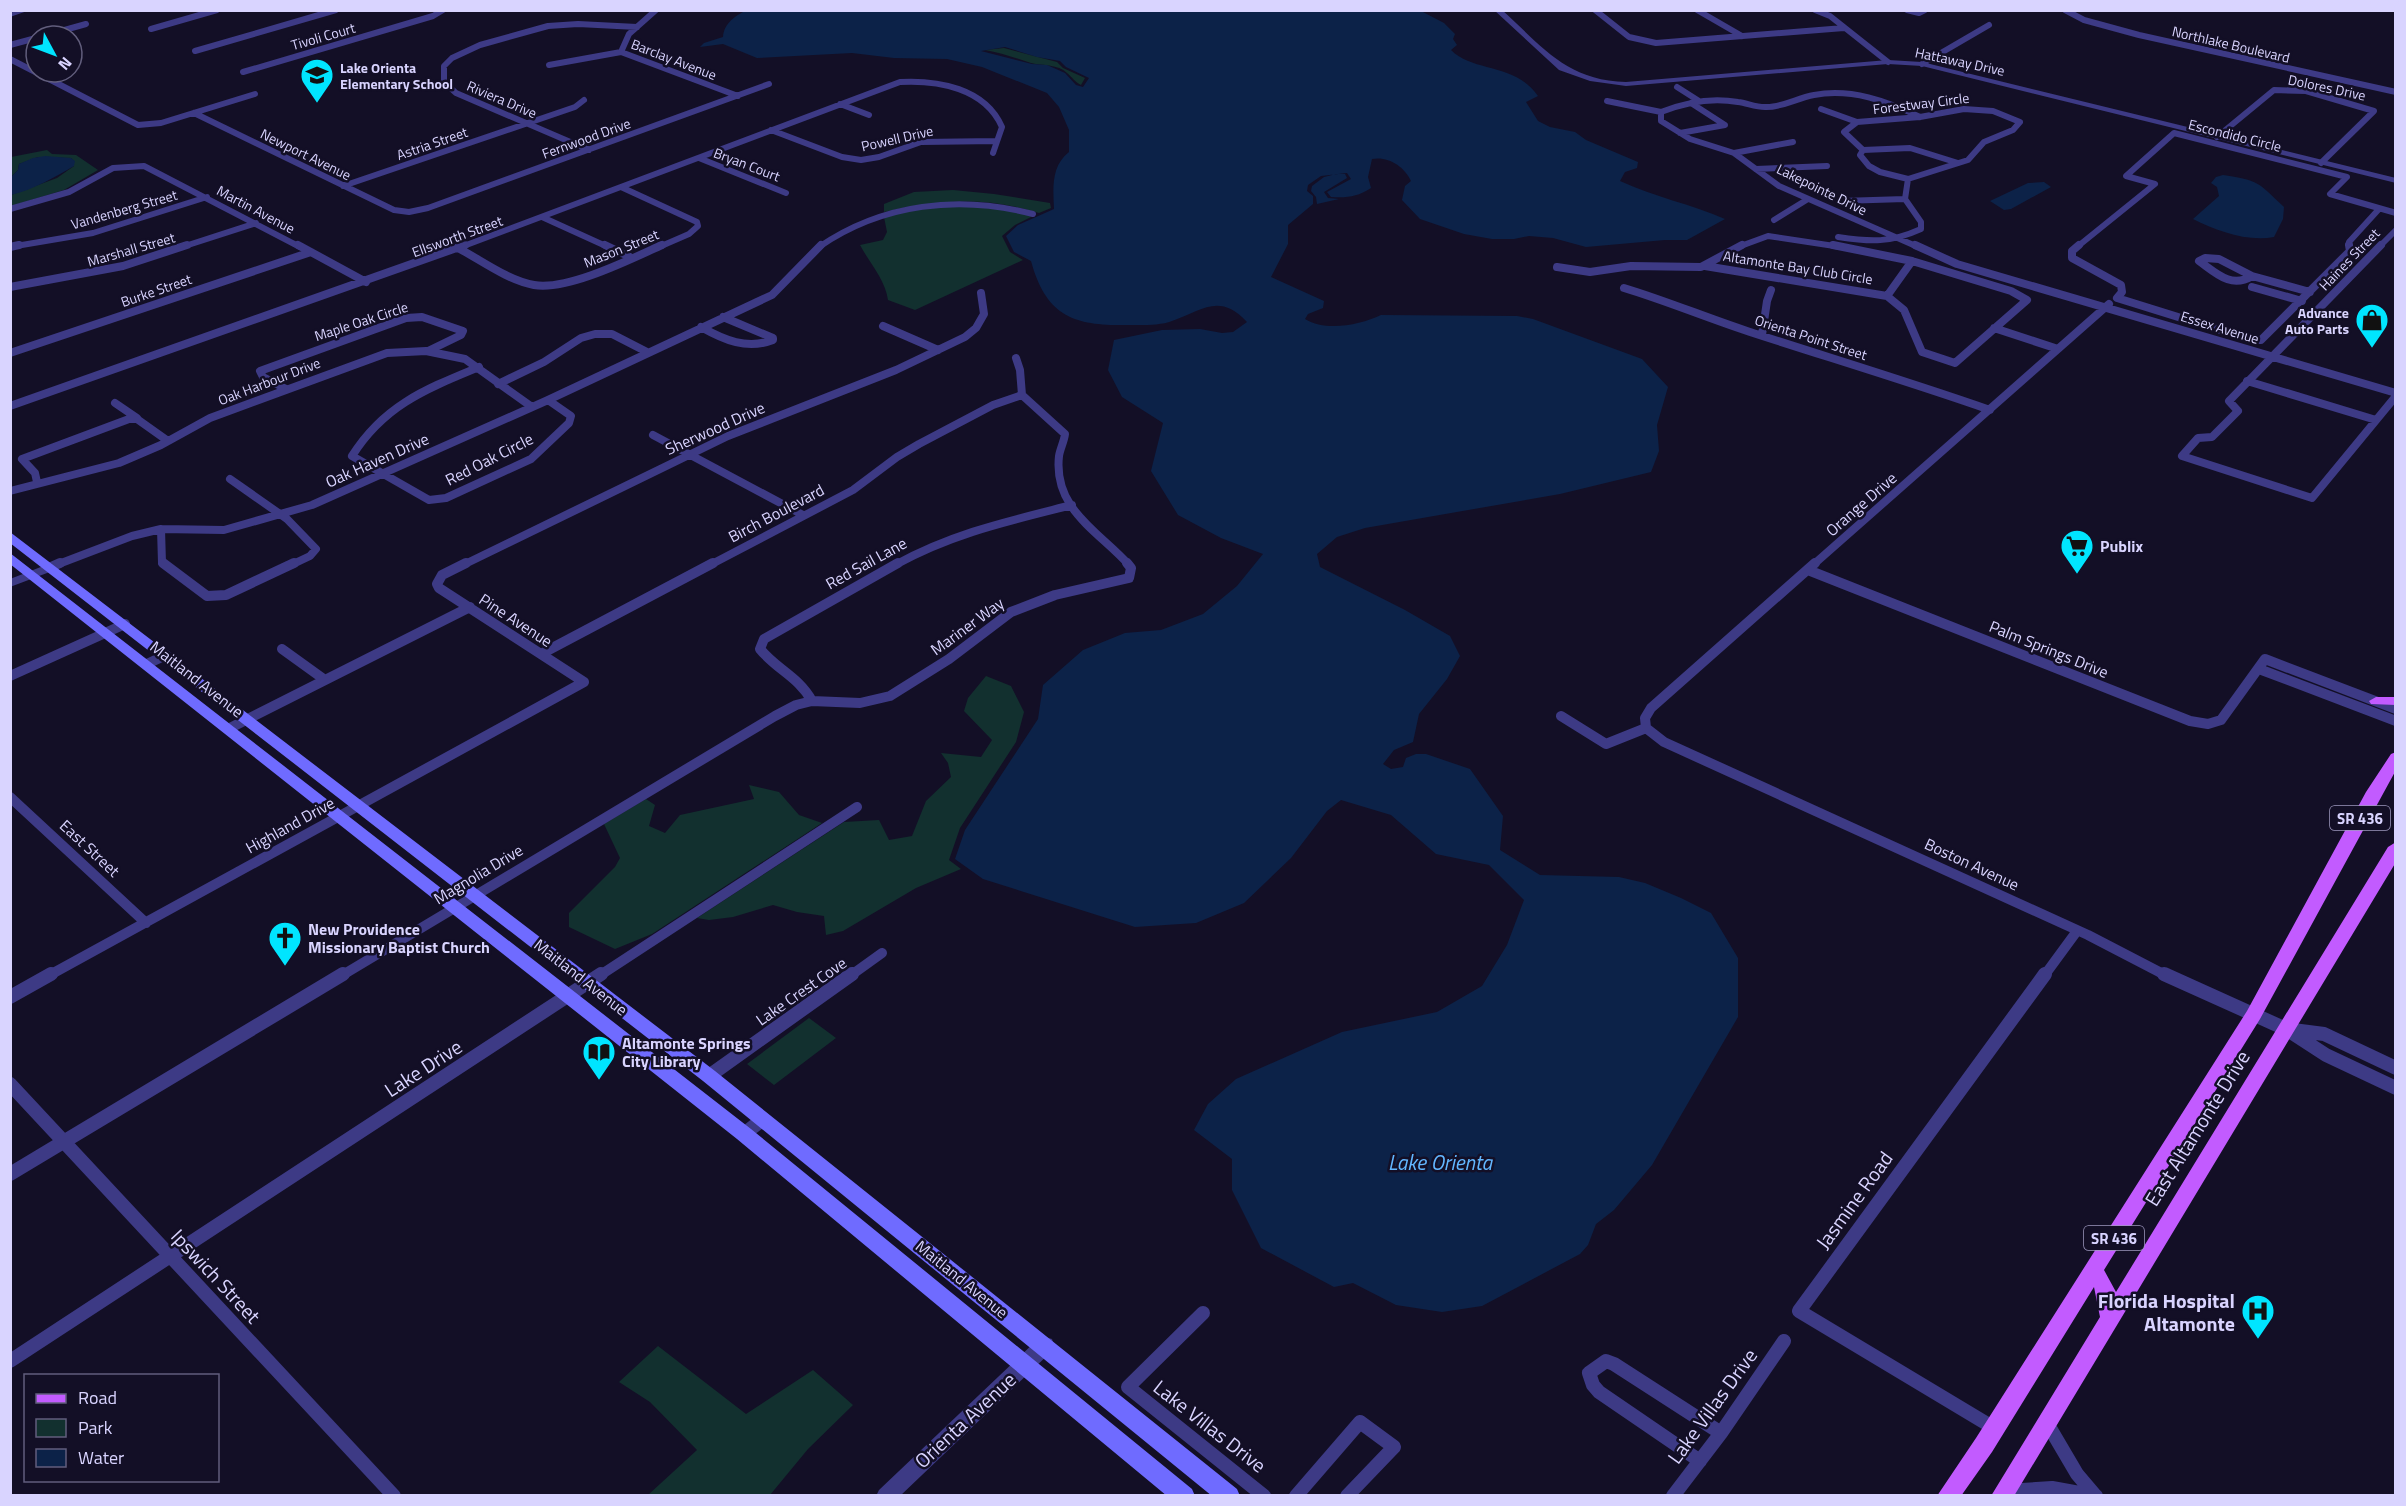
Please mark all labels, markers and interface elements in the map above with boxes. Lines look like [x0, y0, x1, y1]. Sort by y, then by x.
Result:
street label: Tivoli Court [288, 17, 358, 55]
street label: Northlake Boulevard [2170, 20, 2292, 68]
north arrow [24, 24, 84, 84]
street label: Barclay Avenue [628, 33, 720, 85]
street label: Hattaway Drive [1913, 41, 2007, 81]
text: N [53, 52, 78, 76]
school or university icon: Lake Orienta Elementary School [299, 57, 335, 104]
place label: Lake Orienta Elementary School [340, 57, 453, 94]
street label: Dolores Drive [2286, 69, 2368, 105]
street label: Riviera Drive [464, 75, 540, 123]
street label: Forestway Circle [1872, 87, 1970, 119]
street label: Fernwood Drive [539, 112, 633, 164]
street label: Escondido Circle [2186, 113, 2284, 157]
street label: Powell Drive [859, 120, 935, 156]
street label: Astria Street [394, 121, 470, 165]
street label: Newport Avenue [257, 123, 355, 185]
street label: Bryan Court [711, 142, 783, 186]
street label: Lakepointe Drive [1773, 158, 1871, 220]
street label: Martin Avenue [213, 180, 299, 238]
street label: Vandenberg Street [68, 184, 180, 234]
street label: Ellsworth Street [409, 210, 505, 262]
street label: Mason Street [580, 223, 662, 273]
street label: Haines Street [2314, 223, 2384, 295]
street label: Marshall Street [85, 226, 177, 272]
street label: Altamonte Bay Club Circle [1722, 245, 1874, 289]
street label: Burke Street [118, 268, 194, 312]
street label: Maple Oak Circle [311, 296, 411, 346]
place label: Advance Auto Parts [2285, 302, 2349, 339]
shop icon: Advance Auto Parts [2354, 302, 2390, 349]
street label: Essex Avenue [2178, 305, 2262, 349]
street label: Orienta Point Street [1752, 309, 1870, 365]
street label: Oak Harbour Drive [215, 352, 323, 410]
street label: Sherwood Drive [661, 395, 769, 461]
street label: Oak Haven Drive [321, 426, 433, 494]
street label: Red Oak Circle [441, 427, 537, 491]
street label: Orange Drive [1820, 466, 1902, 542]
street label: Birch Boulevard [724, 478, 828, 548]
supermarket icon: Publix [2059, 528, 2095, 575]
street label: Red Sail Lane [821, 531, 911, 595]
place label: Publix [2100, 534, 2143, 558]
street label: Pine Avenue [475, 587, 557, 653]
street label: Mariner Way [925, 591, 1009, 661]
street label: Palm Springs Drive [1986, 614, 2112, 684]
street label: Maitland Avenue [145, 635, 249, 723]
street label: Highland Drive [241, 791, 339, 859]
road number: SR 436 [2330, 806, 2390, 830]
street label: East Street [54, 814, 126, 883]
street label: Boston Avenue [1921, 832, 2023, 896]
street label: Magnolia Drive [429, 838, 527, 910]
place label: New Providence Missionary Baptist Church [308, 917, 490, 959]
church icon: New Providence Missionary Baptist Church [267, 920, 303, 967]
street label: Maitland Avenue [529, 933, 633, 1021]
street label: Lake Crest Cove [751, 951, 851, 1031]
street label: Lake Drive [378, 1031, 468, 1105]
place label: Altamonte Springs City Library [622, 1031, 751, 1073]
library icon: Altamonte Springs City Library [581, 1034, 617, 1081]
street label: East Altamonte Drive [2137, 1044, 2257, 1212]
street label: Jasmine Road [1808, 1144, 1900, 1256]
water label: Lake Orienta [1388, 1146, 1494, 1178]
street label: Ipswich Street [164, 1222, 268, 1330]
road number: SR 436 [2084, 1226, 2144, 1250]
street label: Maitland Avenue [911, 1234, 1013, 1324]
place label: Florida Hospital Altamonte [2098, 1285, 2235, 1339]
hospital icon: Florida Hospital Altamonte [2240, 1293, 2276, 1340]
street label: Lake Villas Drive [1659, 1342, 1765, 1470]
street label: Orienta Avenue [907, 1365, 1023, 1475]
street label: Lake Villas Drive [1147, 1372, 1273, 1480]
legend [24, 1374, 219, 1482]
text: Road [78, 1384, 117, 1411]
text: Park [78, 1414, 113, 1441]
text: Water [78, 1444, 124, 1471]

